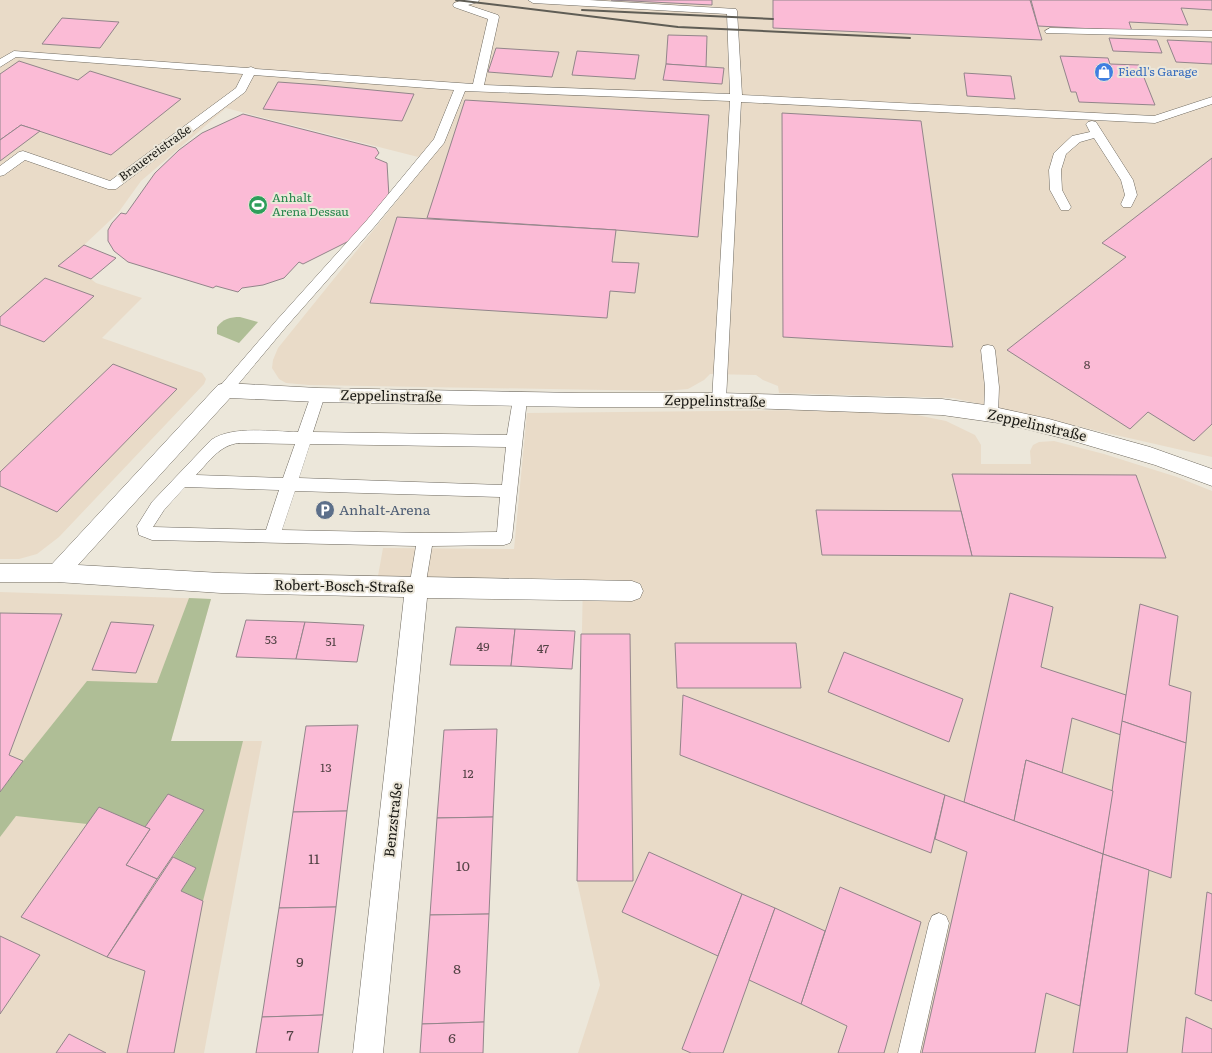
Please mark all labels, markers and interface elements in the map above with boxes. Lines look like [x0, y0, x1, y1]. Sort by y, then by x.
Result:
shop icon: Fiedl's Garage [1093, 61, 1115, 83]
place label: Fiedl's Garage [1118, 62, 1197, 80]
street label: Brauereistraße [114, 120, 194, 185]
place label: Anhalt Arena Dessau [272, 188, 349, 220]
sports icon: Anhalt Arena Dessau [247, 194, 269, 216]
house number: 8 [1084, 355, 1091, 373]
street label: Zeppelinstraße [340, 384, 442, 406]
street label: Zeppelinstraße [664, 389, 766, 411]
street label: Zeppelinstraße [986, 403, 1089, 445]
parking icon: Anhalt-Arena [314, 499, 336, 521]
place label: Anhalt-Arena [339, 499, 431, 519]
street label: Robert-Bosch-Straße [274, 574, 414, 596]
house number: 53 [265, 630, 277, 648]
house number: 51 [326, 632, 337, 650]
house number: 49 [477, 637, 489, 655]
house number: 47 [537, 639, 549, 657]
house number: 13 [320, 758, 332, 776]
house number: 12 [463, 764, 473, 782]
street label: Benzstraße [378, 782, 406, 858]
house number: 11 [308, 848, 320, 868]
house number: 10 [456, 855, 470, 875]
house number: 9 [296, 951, 304, 971]
house number: 8 [453, 958, 461, 978]
house number: 7 [286, 1024, 294, 1044]
house number: 6 [448, 1027, 456, 1047]

